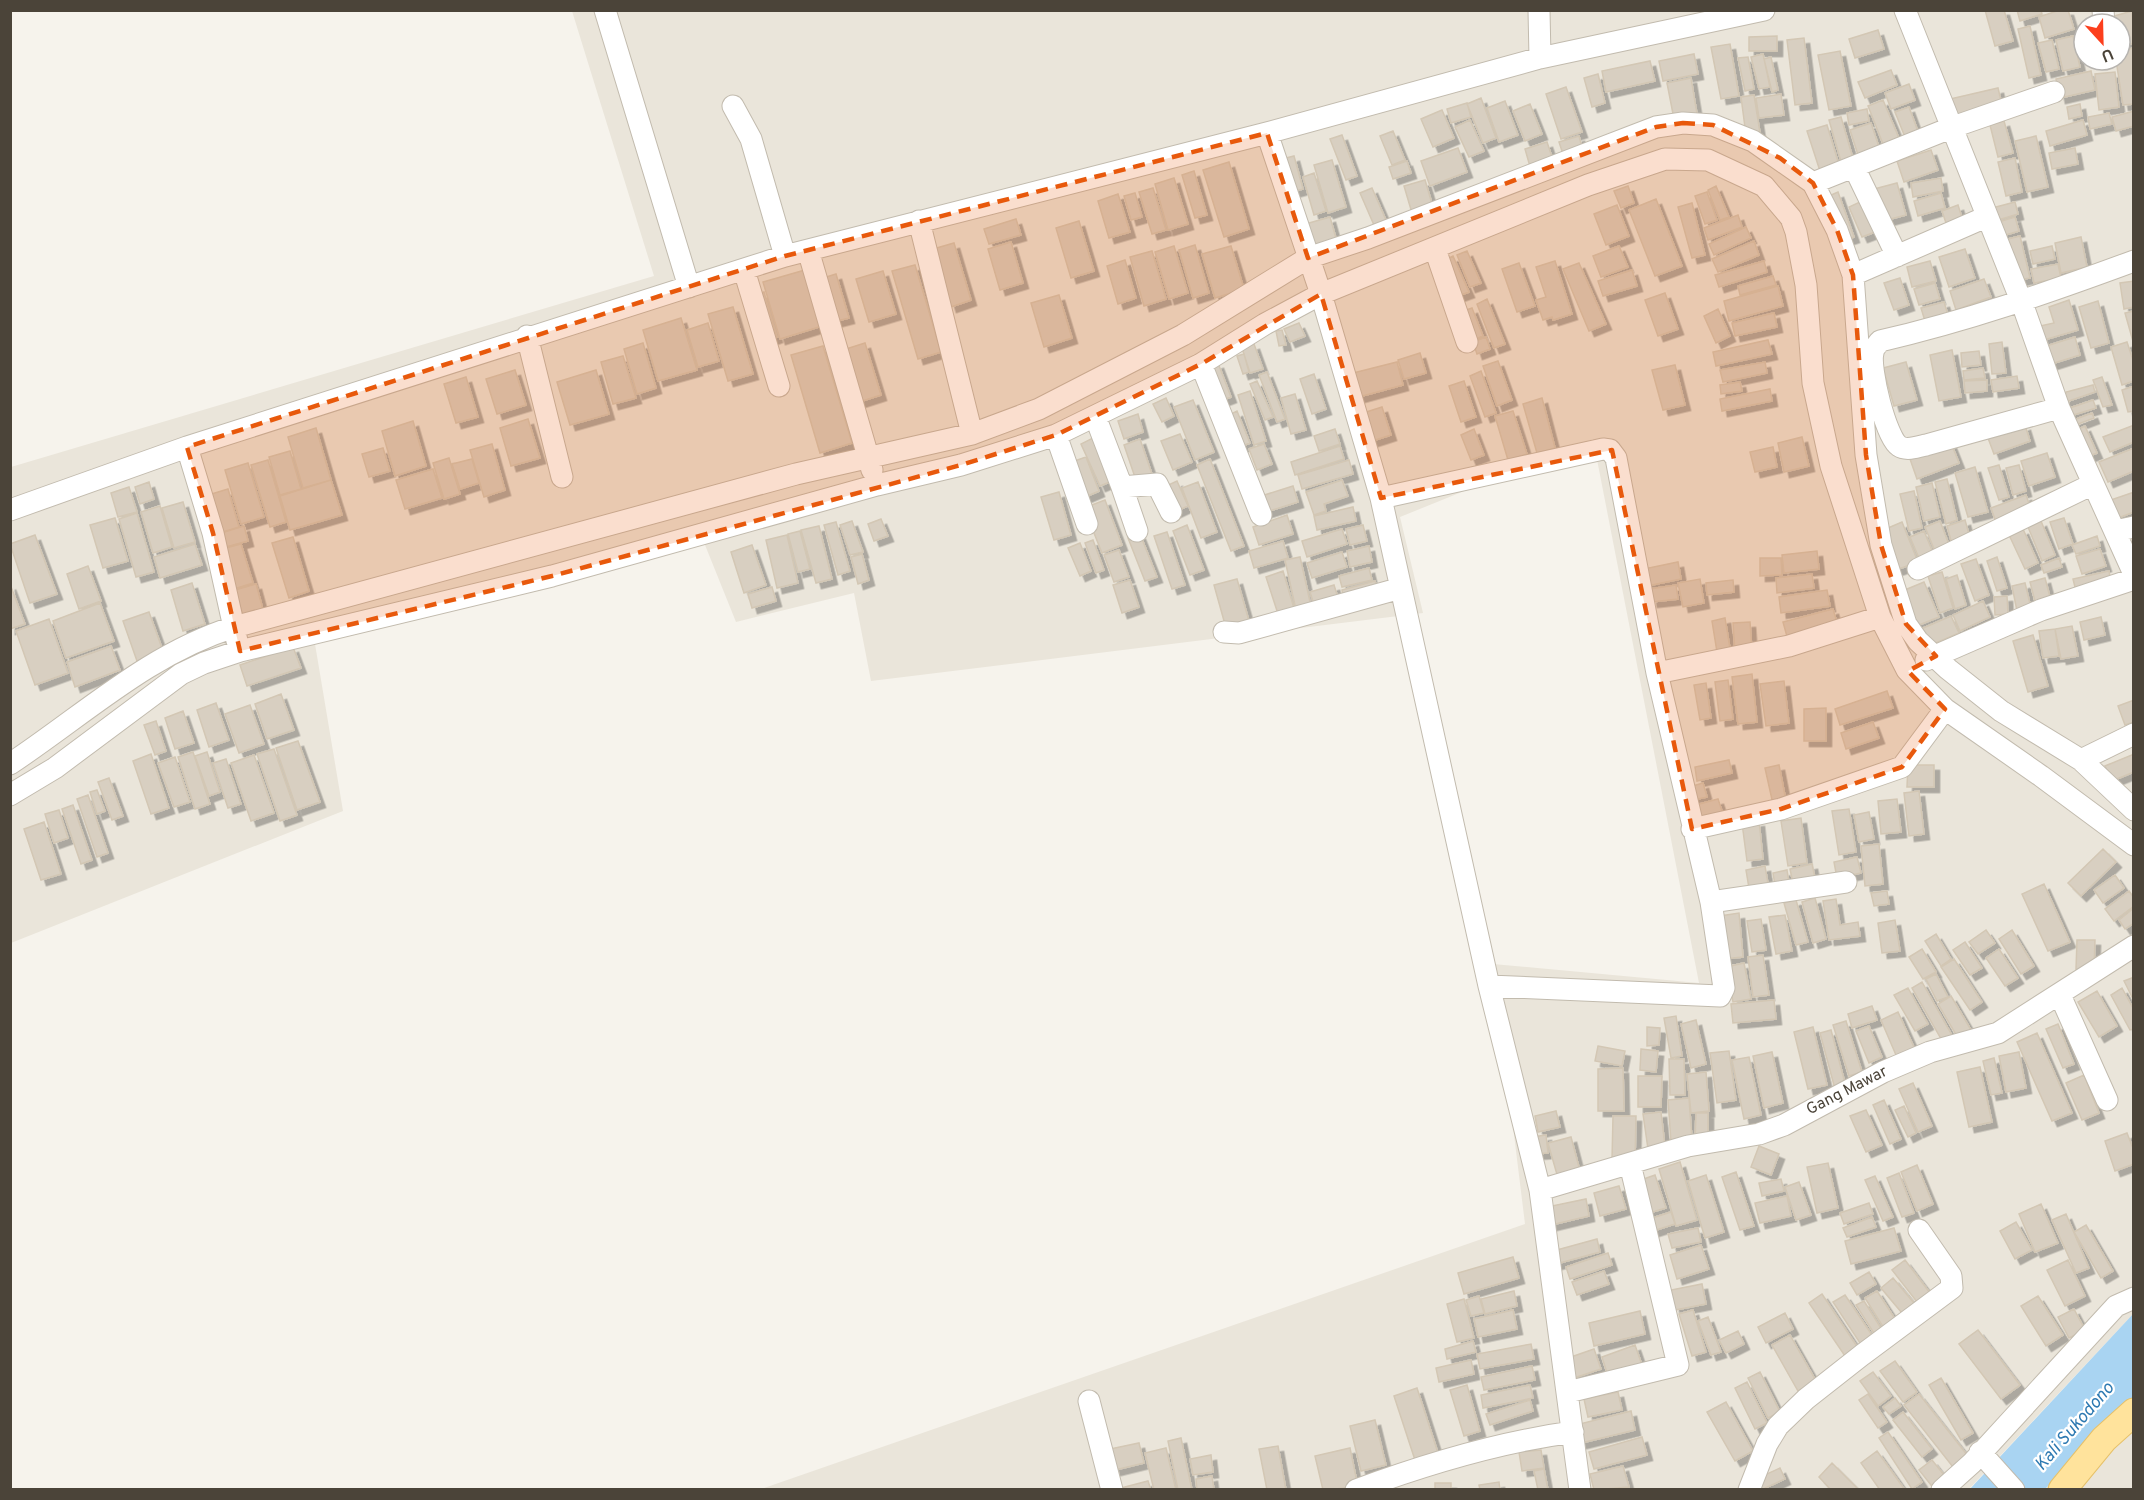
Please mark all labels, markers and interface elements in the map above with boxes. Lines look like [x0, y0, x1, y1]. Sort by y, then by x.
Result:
north arrow [2072, 12, 2132, 72]
text: U [2098, 43, 2116, 65]
street label: Gang Mawar [1803, 1062, 1891, 1120]
water label: Kali Sukodono [2030, 1377, 2120, 1476]

